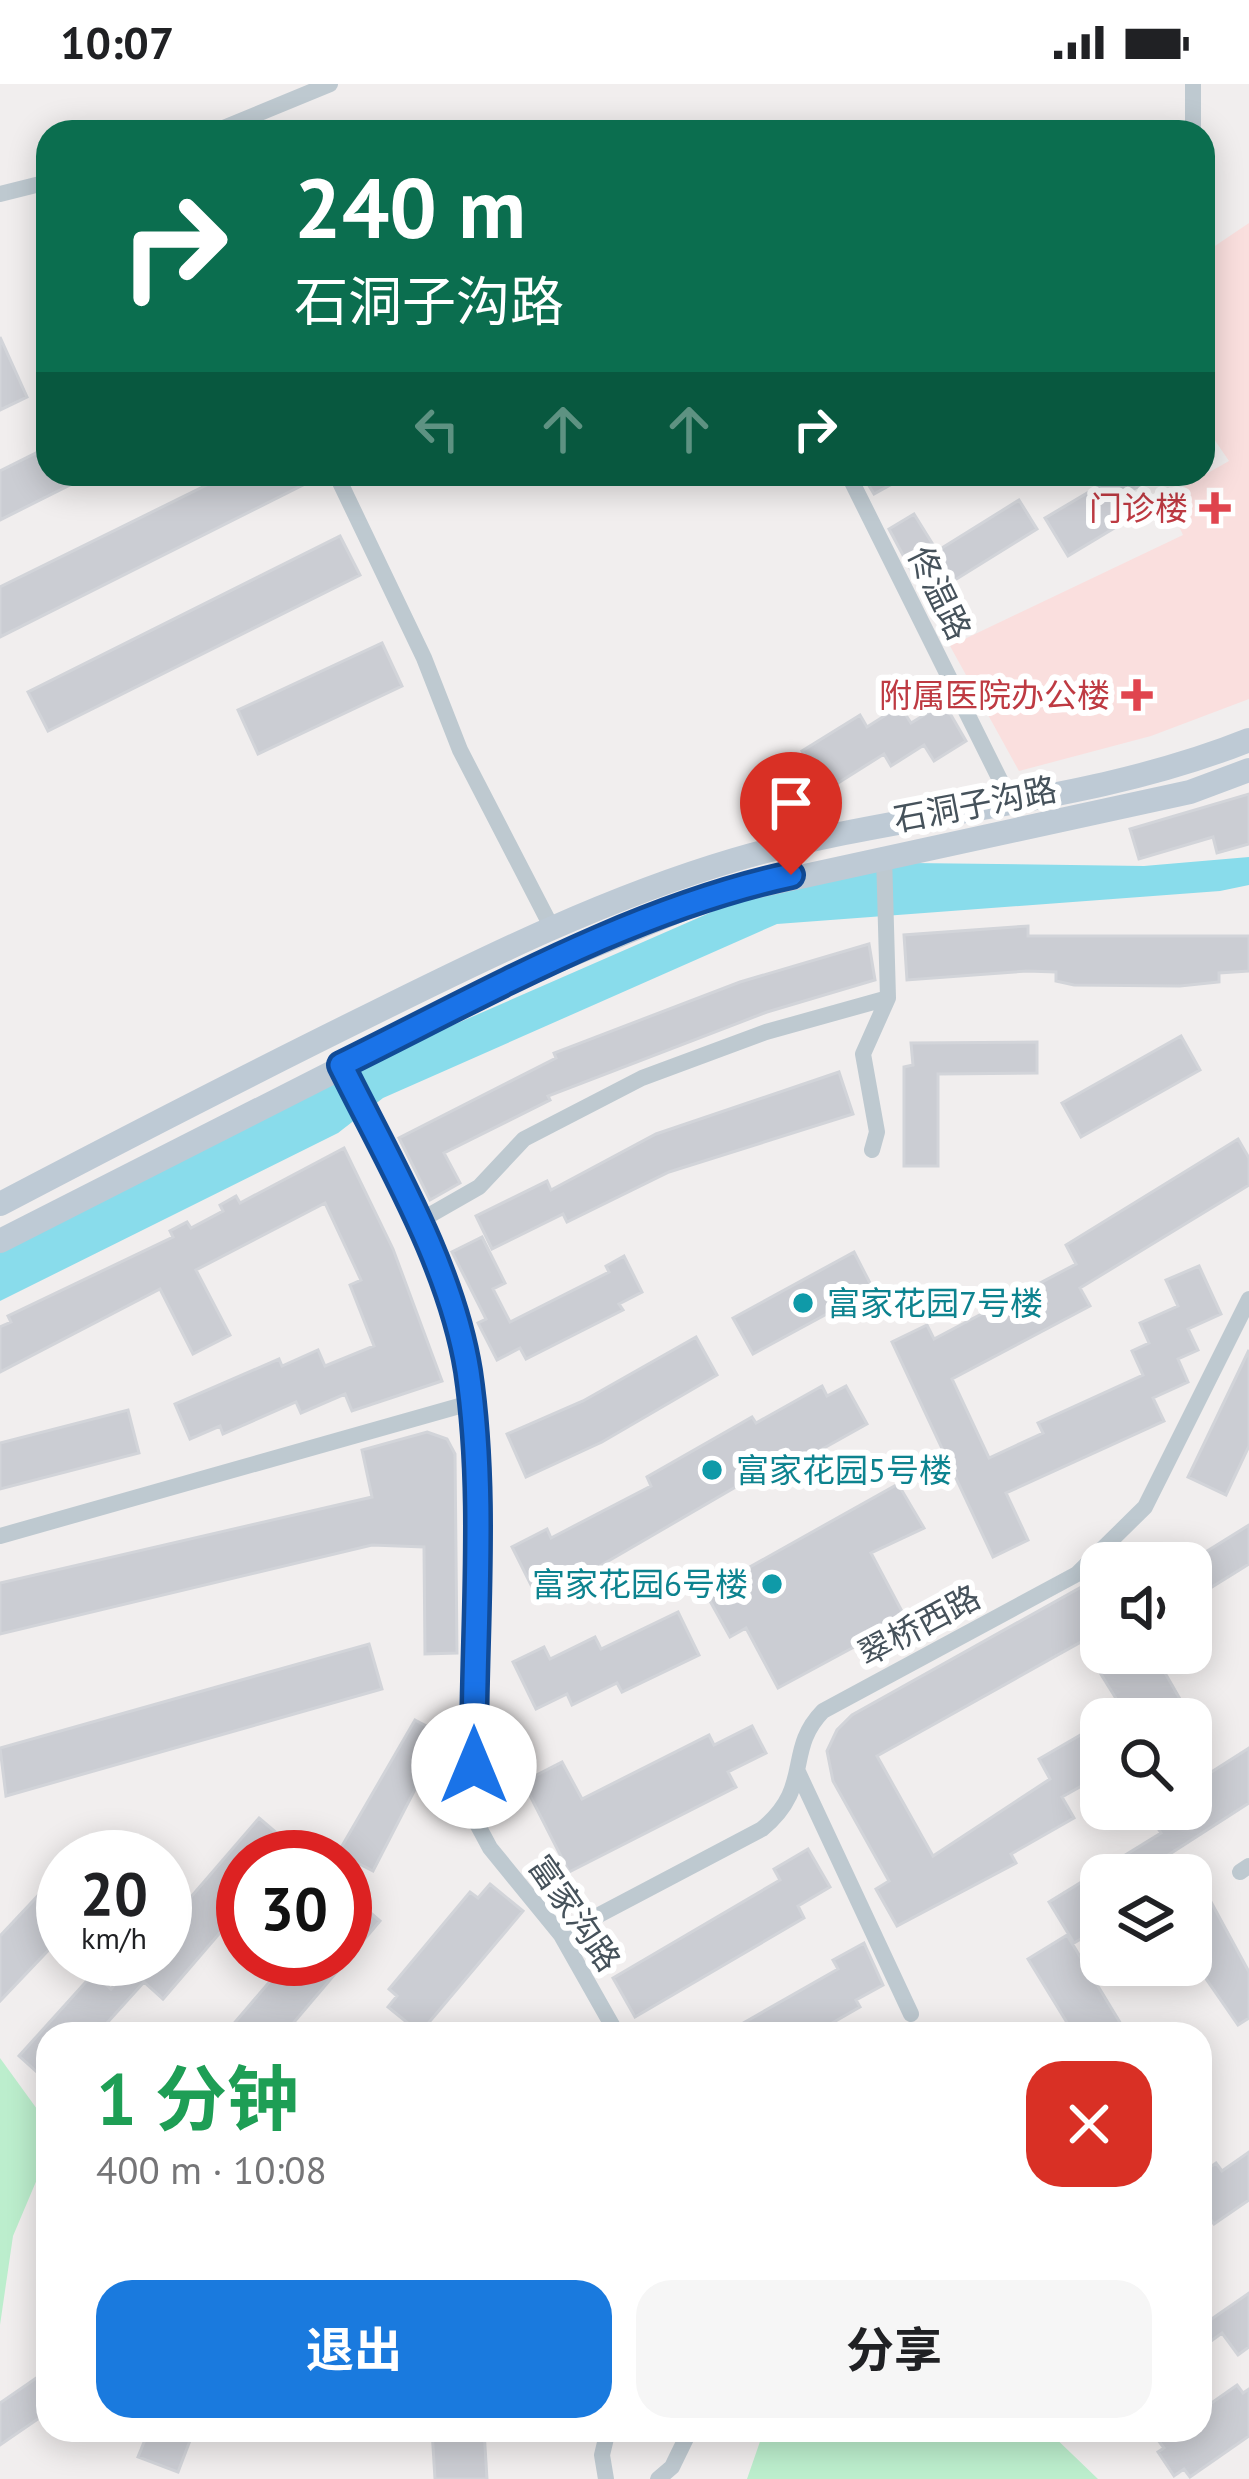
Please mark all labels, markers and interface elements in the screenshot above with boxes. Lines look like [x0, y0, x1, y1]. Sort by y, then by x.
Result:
text: 10:07 [60, 13, 174, 71]
text: 240 m [294, 152, 526, 261]
icon: right [96, 168, 252, 324]
text: 石洞子沟路 [294, 266, 564, 336]
icon: left [404, 396, 470, 462]
icon: ahead [530, 396, 596, 462]
icon: ahead [656, 396, 722, 462]
icon: right [782, 396, 848, 462]
place label: 门诊楼 [1089, 486, 1188, 529]
marker: 门诊楼 [1199, 492, 1231, 524]
street label: 佟温路 [899, 539, 981, 647]
place label: 附属医院办公楼 [879, 673, 1110, 716]
marker: 附属医院办公楼 [1121, 679, 1153, 711]
pin [740, 752, 842, 875]
street label: 石洞子沟路 [890, 767, 1060, 840]
icon: arrive [758, 770, 824, 836]
place label: 富家花园7号楼 [827, 1281, 1043, 1324]
marker: 富家花园7号楼 [790, 1290, 816, 1316]
place label: 富家花园5号楼 [736, 1448, 952, 1491]
marker: 富家花园5号楼 [699, 1457, 725, 1483]
map controls [1080, 1542, 1212, 1986]
button: sound [1080, 1542, 1212, 1674]
place label: 富家花园6号楼 [532, 1562, 748, 1605]
marker: 富家花园6号楼 [759, 1571, 785, 1597]
street label: 翠桥西路 [850, 1575, 987, 1675]
button: search [1080, 1698, 1212, 1830]
position arrow [411, 1703, 537, 1829]
speed limit sign: 30 [216, 1830, 372, 1986]
street label: 富家沟路 [520, 1846, 631, 1979]
text: 20 [80, 1854, 148, 1932]
button: layers [1080, 1854, 1212, 1986]
text: km/h [81, 1918, 147, 1957]
text: 1 分钟 [96, 2052, 299, 2145]
button: close [1026, 2061, 1152, 2187]
text: 400 m · 10:08 [96, 2144, 327, 2195]
button: 退出 [96, 2280, 612, 2418]
button: 分享 [636, 2280, 1152, 2418]

